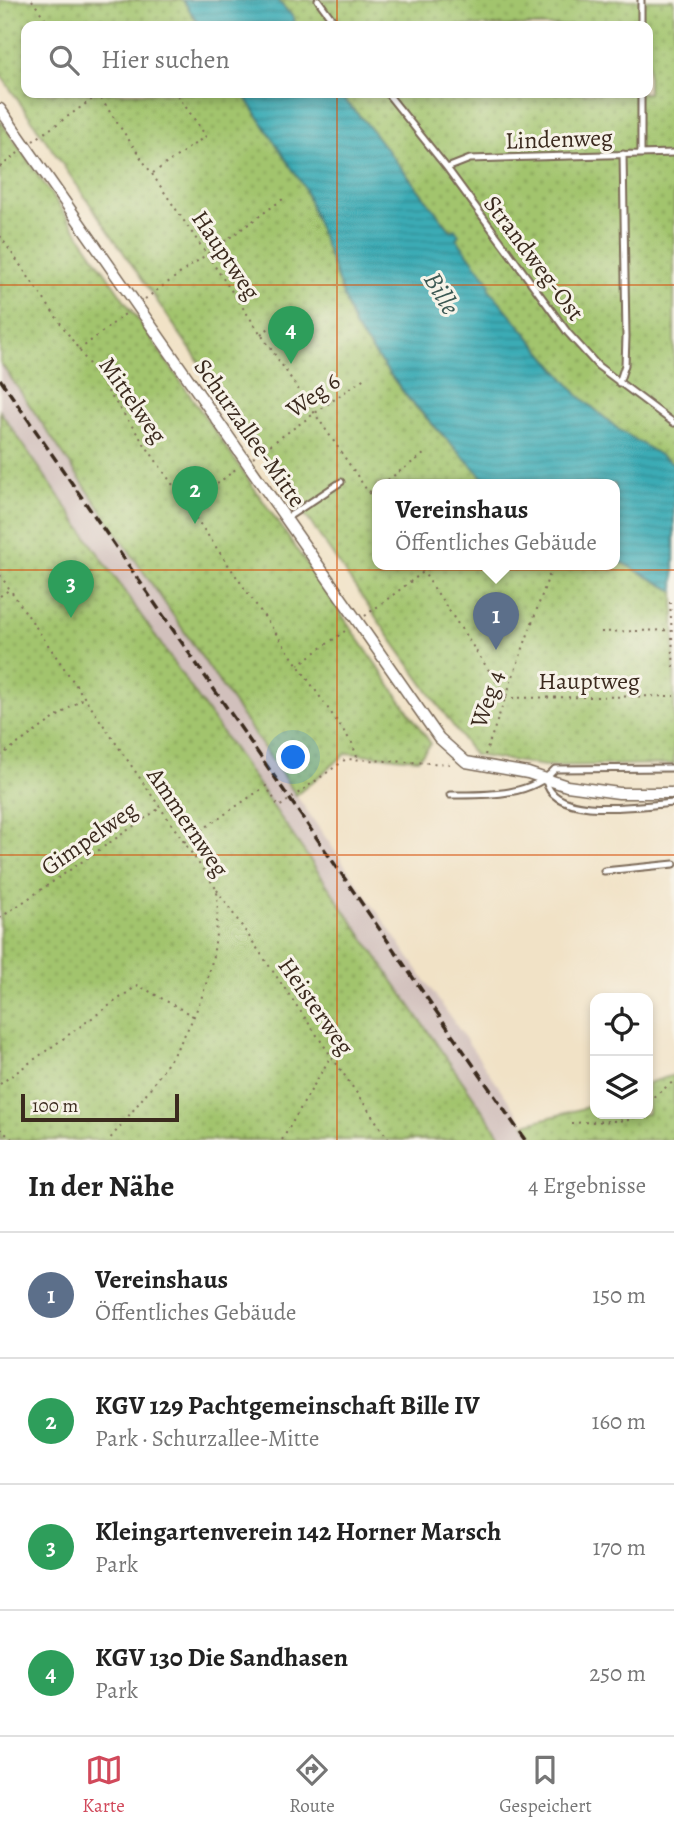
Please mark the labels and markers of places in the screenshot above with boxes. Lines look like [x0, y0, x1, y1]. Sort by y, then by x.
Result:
pin: 4 [268, 306, 314, 364]
pin: 2 [172, 466, 218, 524]
pin: 3 [48, 560, 94, 618]
pin: 1 [473, 592, 519, 650]

